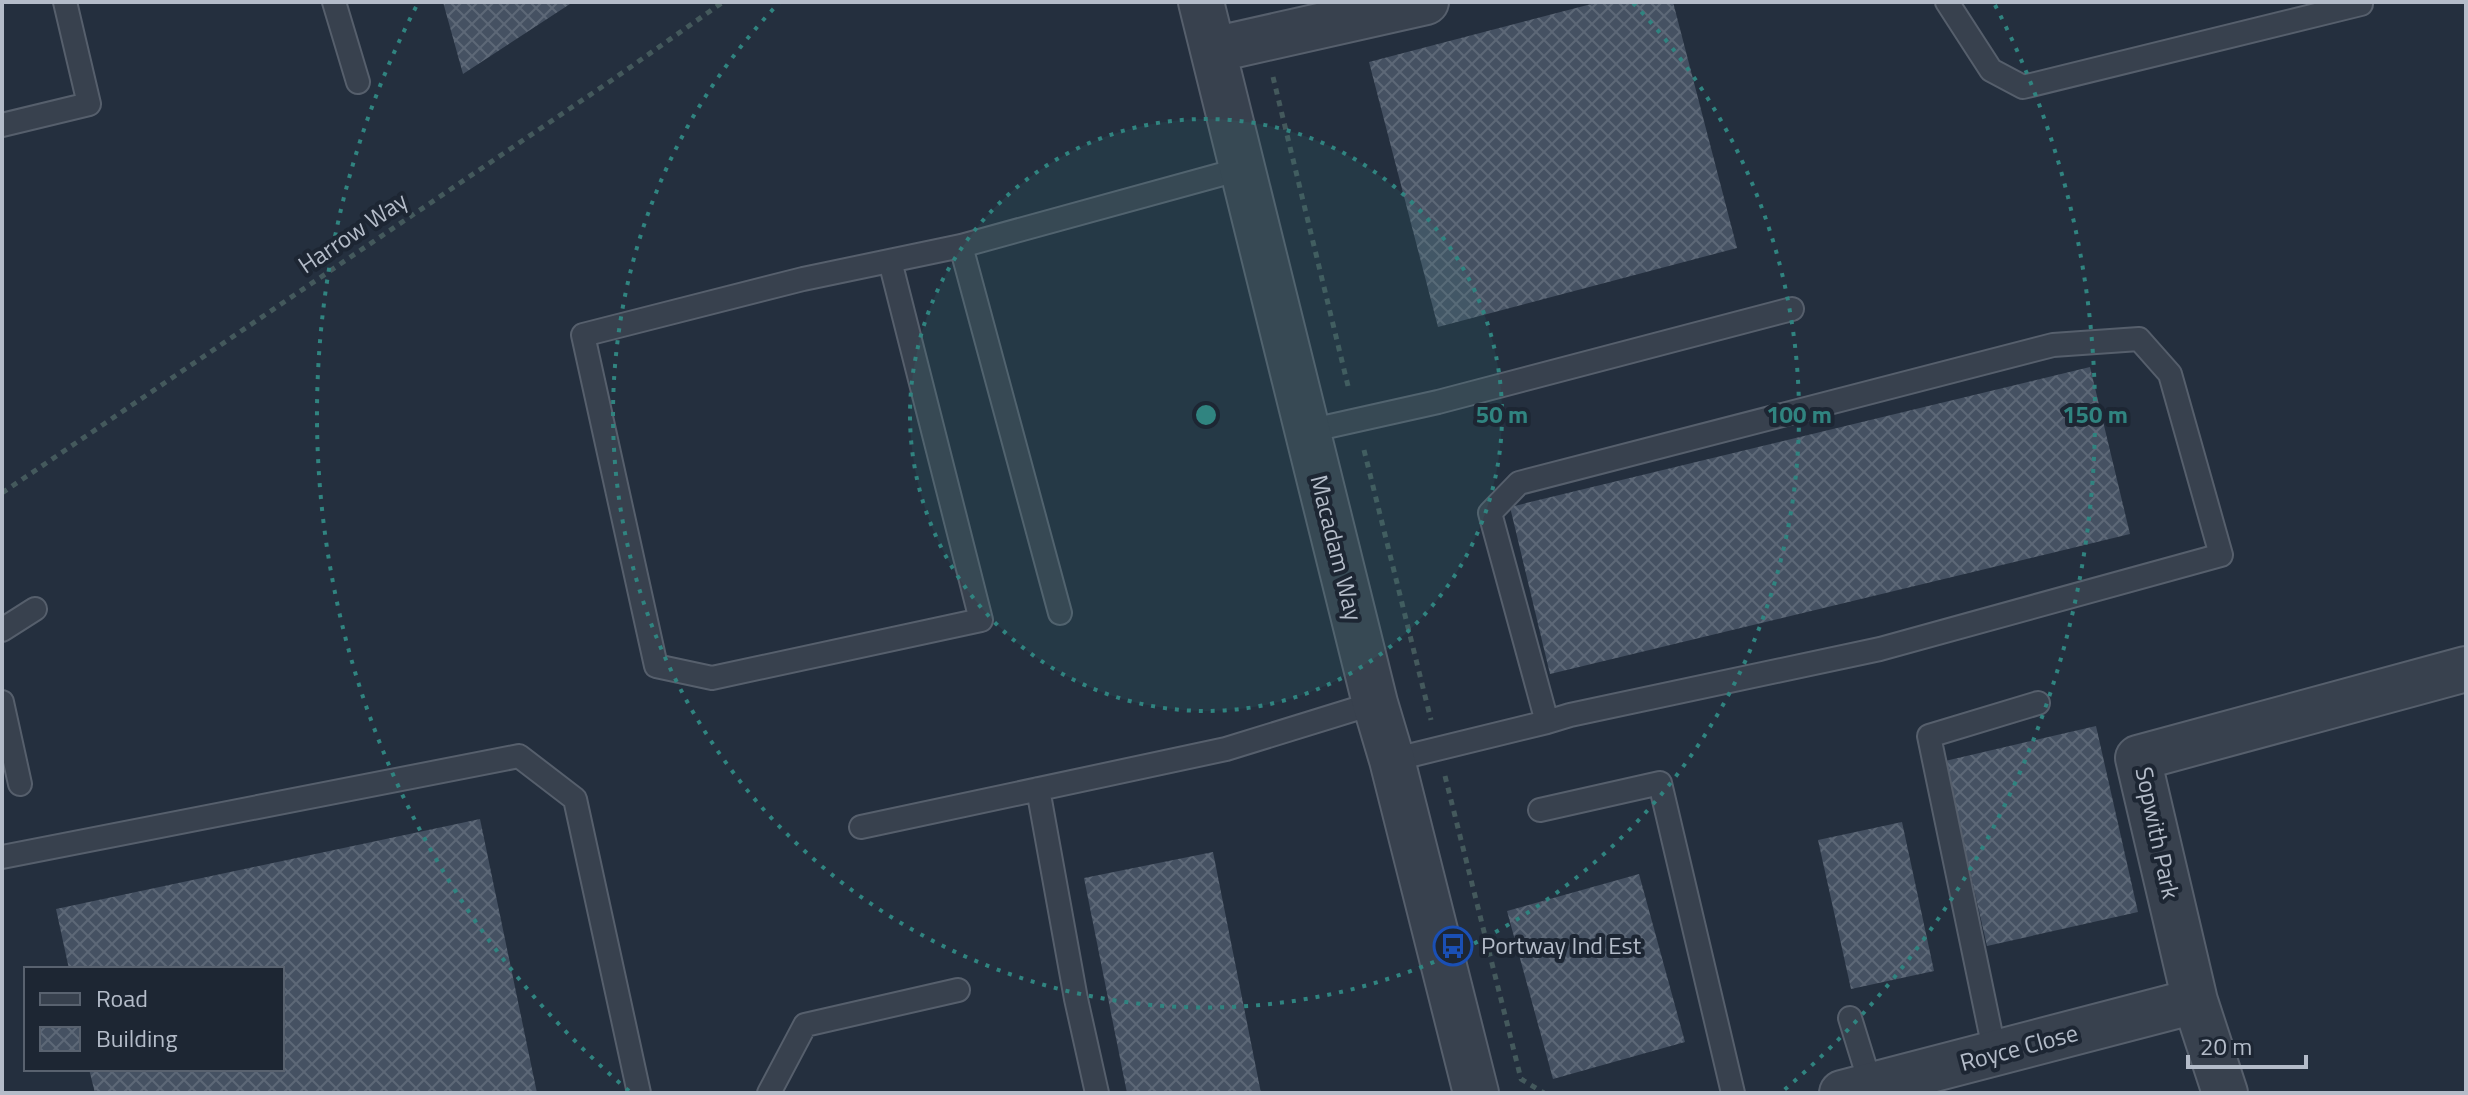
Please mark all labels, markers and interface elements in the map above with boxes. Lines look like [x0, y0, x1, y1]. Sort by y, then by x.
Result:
street label: Harrow Way [291, 182, 415, 282]
text: 50 m [1476, 396, 1528, 432]
text: 100 m [1766, 396, 1832, 432]
text: 150 m [2062, 396, 2128, 432]
centre of rings [1192, 401, 1220, 429]
street label: Macadam Way [1301, 471, 1373, 625]
street label: Sopwith Park [2126, 763, 2190, 903]
bus stop icon: Portway Ind Est [1432, 925, 1474, 967]
place label: Portway Ind Est [1481, 927, 1642, 963]
legend [24, 967, 284, 1071]
text: Road [96, 980, 148, 1016]
street label: Royce Close [1956, 1014, 2082, 1080]
scale bar [2188, 1019, 2306, 1069]
text: Building [96, 1020, 178, 1056]
text: 20 m [2200, 1028, 2252, 1064]

